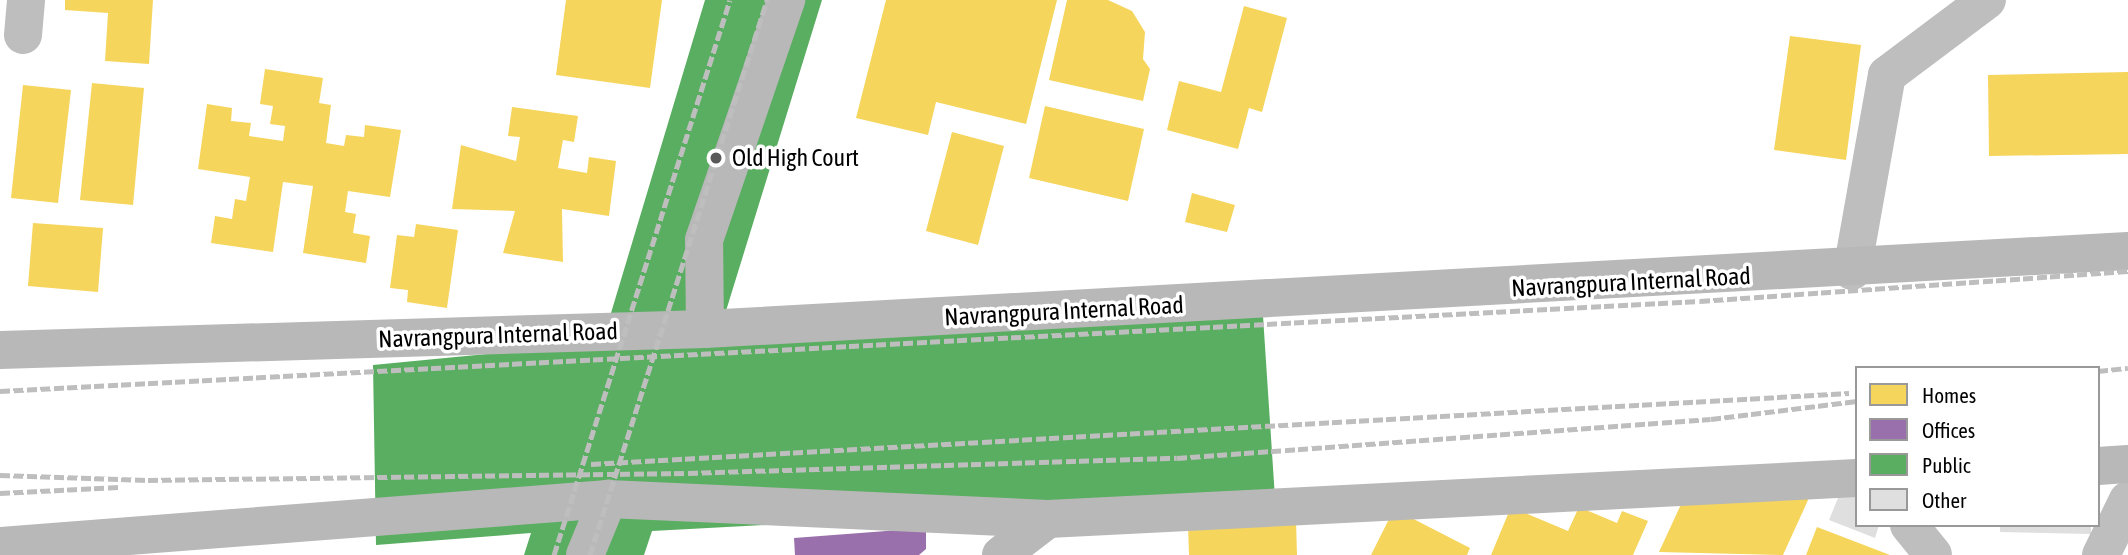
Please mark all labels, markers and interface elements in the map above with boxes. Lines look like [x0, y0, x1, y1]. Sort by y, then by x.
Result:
place label: Old High Court [732, 144, 859, 172]
marker: Old High Court [706, 148, 726, 168]
street label: Navrangpura Internal Road [1511, 261, 1751, 303]
street label: Navrangpura Internal Road [944, 290, 1184, 332]
street label: Navrangpura Internal Road [378, 316, 618, 354]
legend [1855, 366, 2100, 527]
text: Homes [1922, 383, 1976, 407]
text: Offices [1922, 418, 1975, 442]
text: Public [1922, 453, 1971, 477]
text: Other [1922, 488, 1966, 512]

